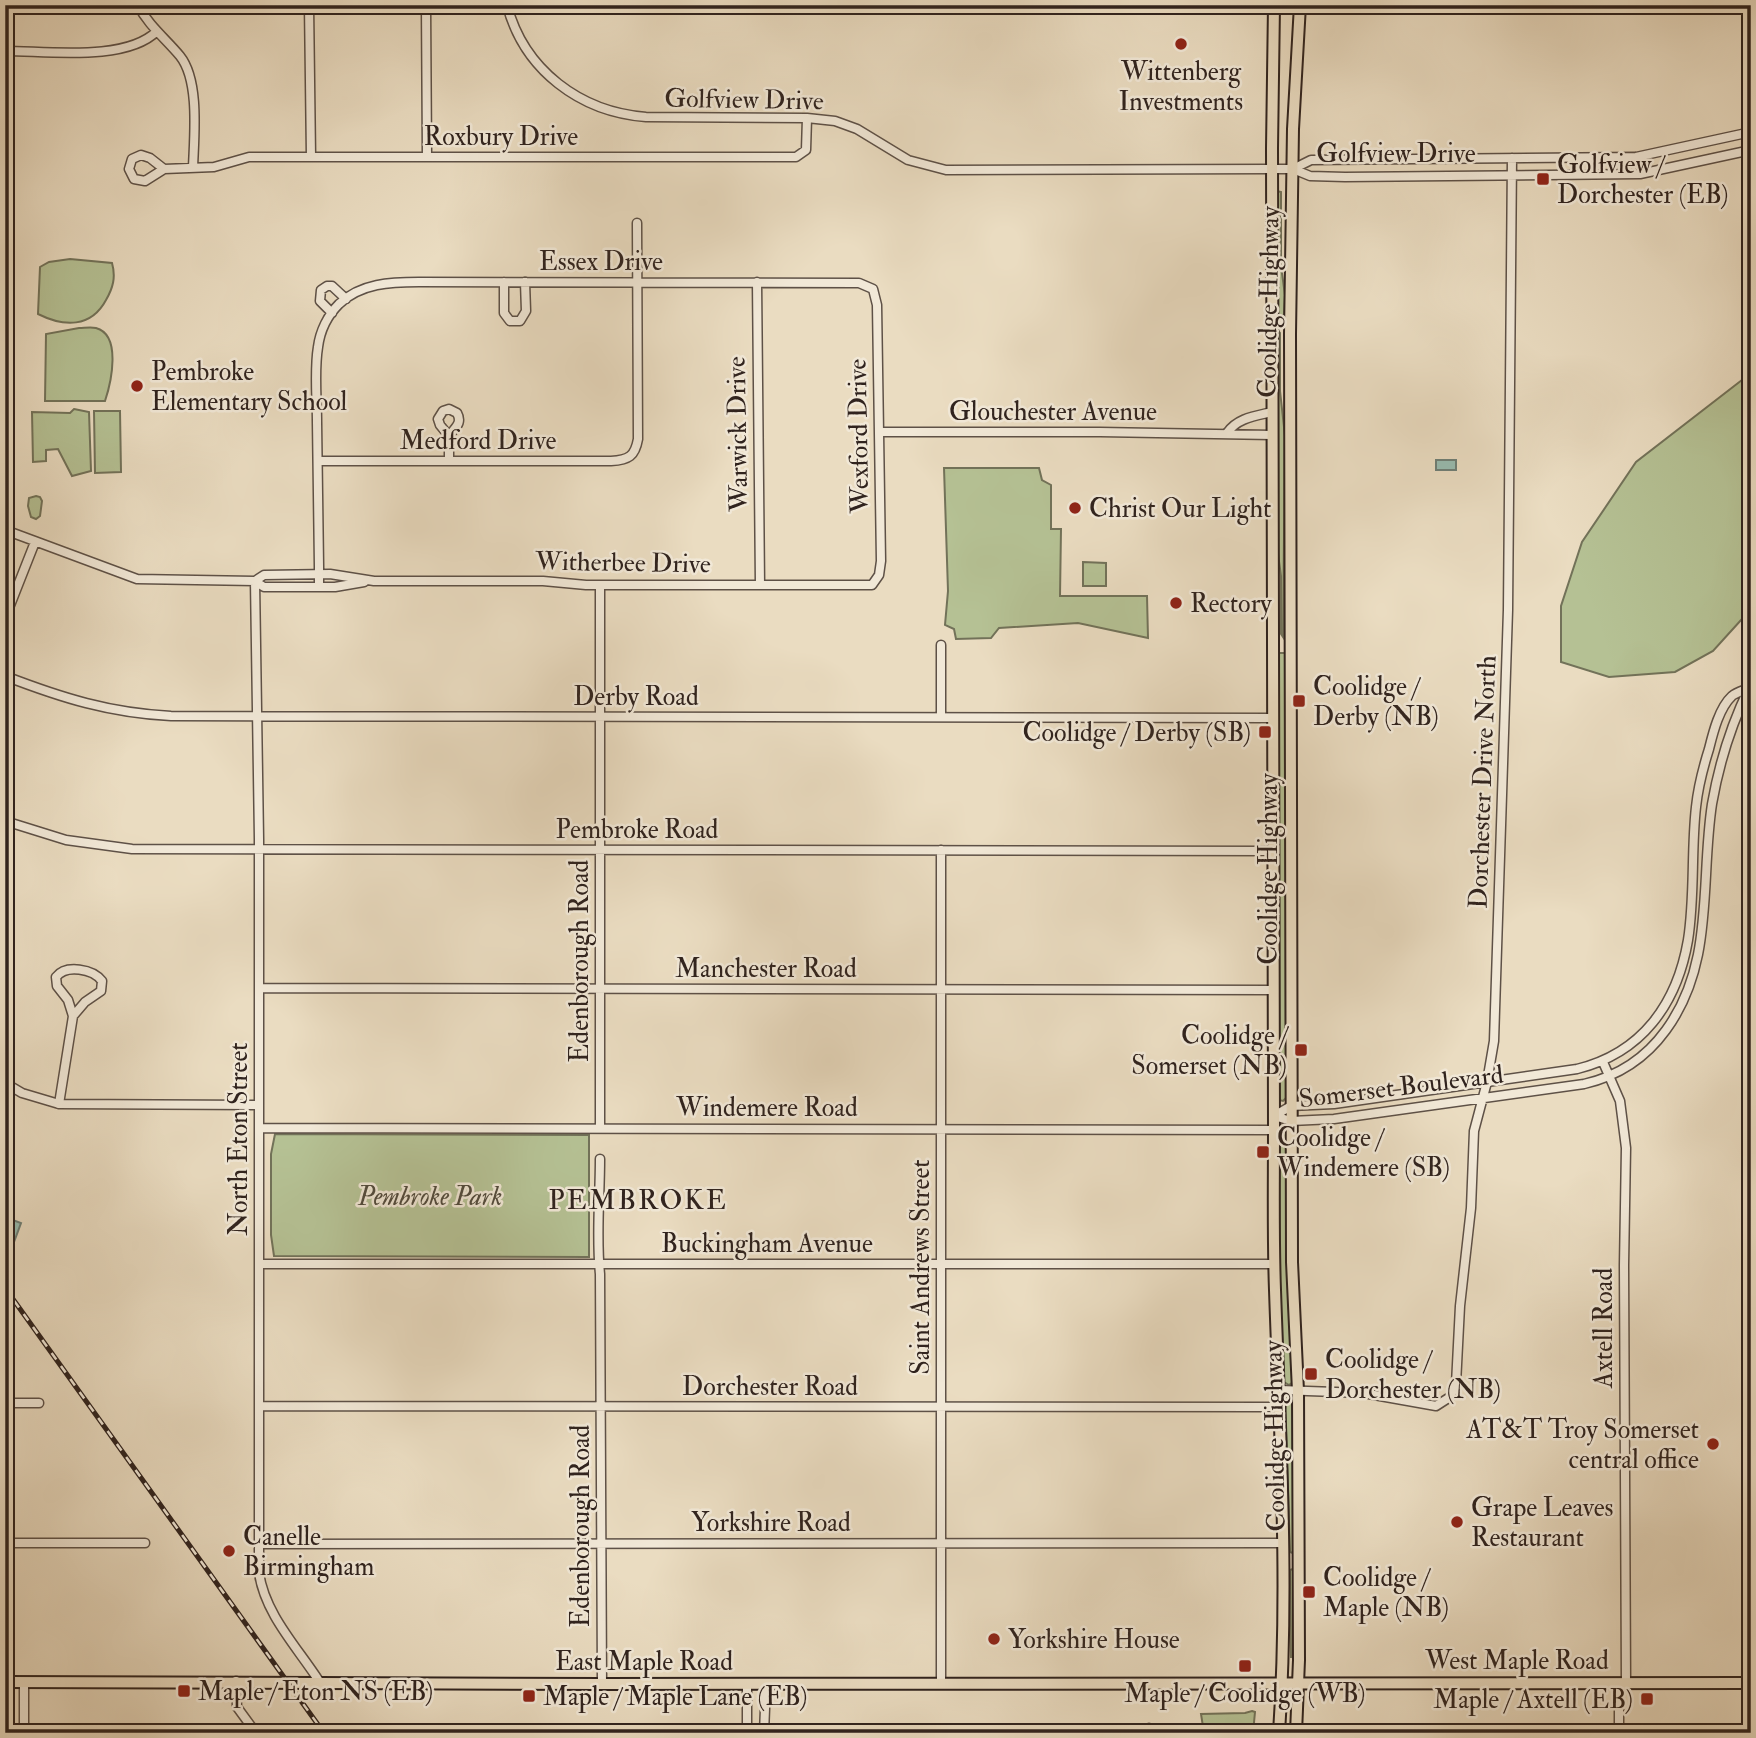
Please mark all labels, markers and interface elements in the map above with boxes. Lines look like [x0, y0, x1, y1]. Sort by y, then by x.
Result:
marker: Wittenberg Investments [1173, 36, 1189, 52]
place label: Wittenberg Investments [1119, 56, 1243, 118]
street label: Golfview Drive [664, 83, 824, 117]
street label: Roxbury Drive [424, 121, 578, 153]
street label: Golfview Drive [1316, 138, 1476, 170]
place label: Golfview / Dorchester (EB) [1557, 149, 1729, 211]
marker: Golfview / Dorchester (EB) [1535, 171, 1551, 187]
street label: Coolidge Highway [1251, 205, 1287, 398]
street label: Essex Drive [539, 246, 663, 278]
place label: Pembroke Elementary School [151, 356, 348, 418]
street label: Warwick Drive [721, 356, 755, 513]
street label: Wexford Drive [842, 358, 876, 515]
marker: Pembroke Elementary School [129, 378, 145, 394]
street label: Glouchester Avenue [949, 396, 1157, 428]
street label: Medford Drive [400, 425, 556, 457]
place label: Christ Our Light [1089, 493, 1271, 525]
marker: Christ Our Light [1067, 500, 1083, 516]
street label: Witherbee Drive [534, 545, 711, 581]
place label: Rectory [1190, 588, 1272, 620]
marker: Rectory [1168, 595, 1184, 611]
street label: Dorchester Drive North [1463, 654, 1503, 909]
place label: Coolidge / Derby (NB) [1313, 671, 1439, 733]
street label: Derby Road [573, 681, 699, 713]
marker: Coolidge / Derby (NB) [1291, 693, 1307, 709]
place label: Coolidge / Derby (SB) [1023, 717, 1251, 749]
marker: Coolidge / Derby (SB) [1257, 724, 1273, 740]
street label: Coolidge Highway [1253, 773, 1285, 965]
street label: Pembroke Road [556, 814, 719, 846]
street label: Edenborough Road [564, 859, 596, 1062]
street label: Manchester Road [675, 953, 857, 985]
place label: Coolidge / Somerset (NB) [1131, 1020, 1289, 1082]
street label: North Eton Street [223, 1042, 255, 1236]
marker: Coolidge / Somerset (NB) [1293, 1042, 1309, 1058]
street label: Somerset Boulevard [1297, 1059, 1505, 1115]
street label: Windemere Road [675, 1092, 858, 1124]
place label: Coolidge / Windemere (SB) [1276, 1122, 1450, 1184]
marker: Coolidge / Windemere (SB) [1255, 1144, 1271, 1160]
street label: Saint Andrews Street [905, 1159, 937, 1375]
park label: Pembroke Park [357, 1181, 502, 1213]
district label: PEMBROKE [548, 1183, 728, 1218]
street label: Buckingham Avenue [661, 1228, 873, 1260]
street label: Axtell Road [1588, 1268, 1620, 1389]
street label: Coolidge Highway [1257, 1339, 1293, 1532]
place label: Coolidge / Dorchester (NB) [1325, 1344, 1501, 1406]
marker: Coolidge / Dorchester (NB) [1303, 1366, 1319, 1382]
street label: Dorchester Road [682, 1371, 858, 1403]
place label: AT&T Troy Somerset central office [1465, 1414, 1699, 1476]
street label: Edenborough Road [565, 1424, 597, 1627]
marker: AT&T Troy Somerset central office [1705, 1436, 1721, 1452]
place label: Grape Leaves Restaurant [1471, 1492, 1614, 1554]
street label: Yorkshire Road [691, 1507, 851, 1539]
marker: Grape Leaves Restaurant [1449, 1514, 1465, 1530]
place label: Canelle Birmingham [243, 1521, 374, 1583]
marker: Canelle Birmingham [221, 1543, 237, 1559]
place label: Coolidge / Maple (NB) [1323, 1562, 1449, 1625]
marker: Coolidge / Maple (NB) [1301, 1584, 1317, 1600]
place label: Yorkshire House [1008, 1624, 1180, 1656]
marker: Yorkshire House [986, 1631, 1002, 1647]
street label: West Maple Road [1424, 1645, 1609, 1678]
street label: East Maple Road [555, 1646, 733, 1679]
marker: Maple / Coolidge (WB) [1237, 1658, 1253, 1674]
place label: Maple / Eton NS (EB) [198, 1676, 433, 1709]
place label: Maple / Coolidge (WB) [1124, 1678, 1366, 1711]
place label: Maple / Maple Lane (EB) [543, 1681, 808, 1714]
marker: Maple / Eton NS (EB) [176, 1683, 192, 1699]
place label: Maple / Axtell (EB) [1433, 1684, 1633, 1717]
marker: Maple / Maple Lane (EB) [521, 1688, 537, 1704]
marker: Maple / Axtell (EB) [1639, 1691, 1655, 1707]

